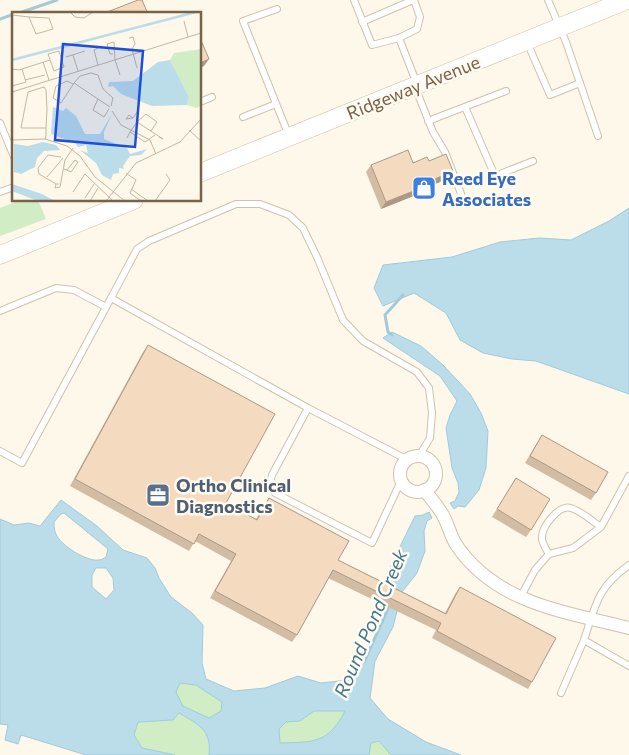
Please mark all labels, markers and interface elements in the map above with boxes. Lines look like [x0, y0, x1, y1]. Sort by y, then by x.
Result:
inset map [12, 12, 201, 201]
street label: Ridgeway Avenue [343, 50, 483, 124]
place label: Reed Eye Associates [442, 167, 531, 210]
shop icon: Reed Eye Associates [411, 175, 437, 201]
place label: Ortho Clinical Diagnostics [176, 474, 291, 517]
office icon: Ortho Clinical Diagnostics [145, 482, 171, 508]
water label: Round Pond Creek [328, 545, 412, 701]

